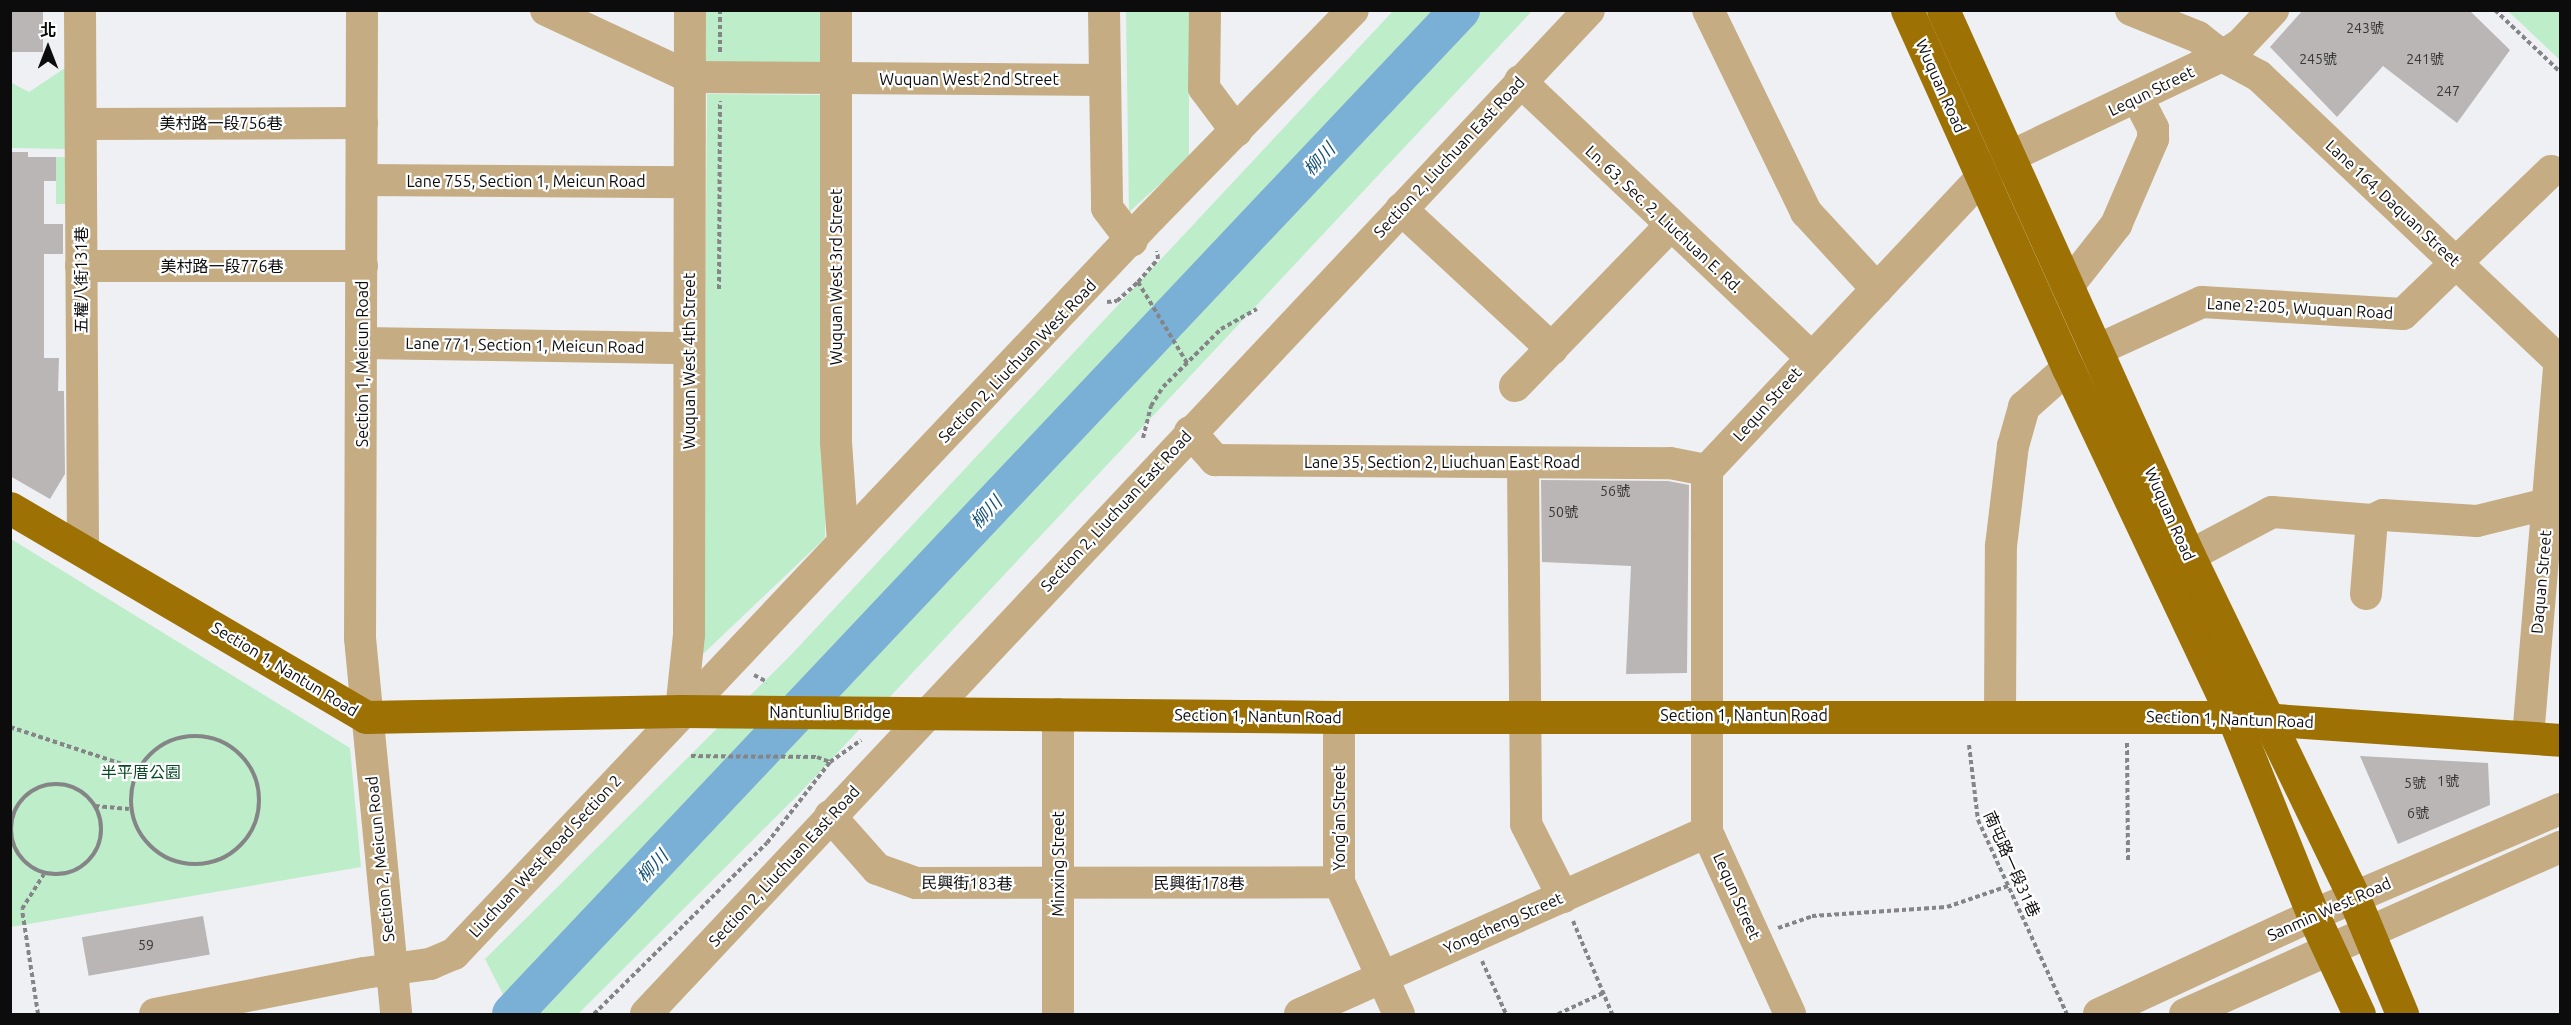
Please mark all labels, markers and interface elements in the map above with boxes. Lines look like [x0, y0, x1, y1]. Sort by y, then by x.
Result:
north arrow [18, 18, 78, 78]
house number: 243號 [2346, 20, 2384, 36]
text: 北 [40, 21, 56, 39]
street label: Wuquan Road [1912, 36, 1970, 136]
house number: 245號 [2299, 51, 2337, 67]
house number: 241號 [2406, 51, 2444, 67]
street label: Lequn Street [2105, 62, 2197, 120]
street label: Wuquan West 2nd Street [879, 69, 1059, 89]
street label: Section 2, Liuchuan East Road [1370, 73, 1528, 241]
house number: 247 [2436, 83, 2460, 99]
street label: 美村路一段756巷 [159, 113, 283, 133]
street label: Lane 164, Daquan Street [2322, 136, 2464, 270]
water label: 柳川 [1299, 138, 1339, 180]
street label: Ln. 63, Sec. 2, Liuchuan E. Rd. [1582, 141, 1746, 297]
street label: Lane 755, Section 1, Meicun Road [406, 171, 646, 191]
street label: Wuquan West 3rd Street [826, 189, 846, 365]
street label: 五權八街131巷 [71, 226, 91, 334]
street label: 美村路一段776巷 [160, 256, 284, 276]
street label: Wuquan West 4th Street [679, 273, 699, 449]
street label: Section 2, Liuchuan West Road [934, 276, 1100, 446]
street label: Section 1, Meicun Road [352, 281, 372, 447]
street label: Lane 2-205, Wuquan Road [2206, 294, 2394, 322]
street label: Lane 771, Section 1, Meicun Road [405, 333, 645, 357]
street label: Lequn Street [1729, 363, 1805, 445]
street label: Section 2, Liuchuan East Road [1037, 427, 1195, 595]
street label: Lane 35, Section 2, Liuchuan East Road [1304, 452, 1580, 472]
street label: Wuquan Road [2141, 464, 2199, 564]
house number: 56號 [1600, 483, 1630, 499]
water label: 柳川 [966, 491, 1006, 533]
house number: 50號 [1548, 504, 1578, 520]
street label: Daquan Street [2527, 530, 2555, 634]
street label: Section 1, Nantun Road [208, 618, 362, 720]
street label: Nantunliu Bridge [769, 702, 891, 722]
street label: Section 1, Nantun Road [1174, 705, 1342, 727]
street label: Section 1, Nantun Road [1660, 705, 1828, 725]
street label: Section 1, Nantun Road [2146, 706, 2314, 732]
park label: 半平厝公園 [101, 762, 181, 782]
street label: Yong’an Street [1329, 765, 1349, 871]
street label: Liuchuan West Road Section 2 [465, 771, 625, 941]
house number: 1號 [2437, 773, 2459, 789]
street label: Section 2, Meicun Road [362, 775, 398, 943]
house number: 5號 [2404, 775, 2426, 791]
street label: Section 2, Liuchuan East Road [705, 782, 863, 950]
house number: 6號 [2407, 805, 2429, 821]
street label: 南屯路一段31巷 [1980, 808, 2044, 920]
street label: Minxing Street [1048, 811, 1068, 917]
water label: 柳川 [632, 845, 672, 887]
street label: Lequn Street [1709, 850, 1765, 942]
street label: 民興街183巷 [921, 873, 1013, 893]
street label: 民興街178巷 [1153, 873, 1245, 893]
street label: Sanmin West Road [2264, 873, 2394, 945]
street label: Yongcheng Street [1440, 888, 1566, 958]
house number: 59 [138, 937, 154, 953]

